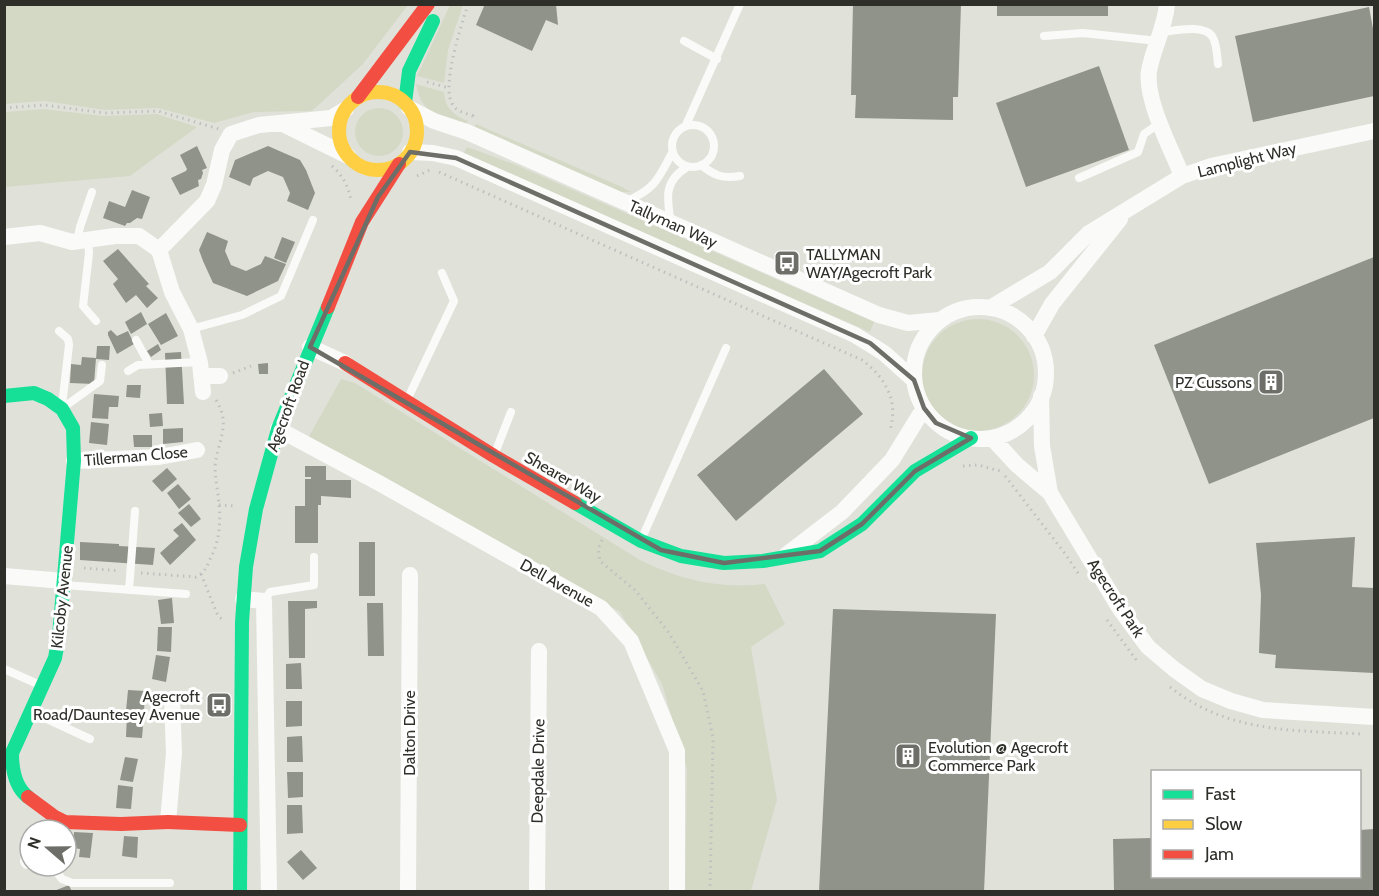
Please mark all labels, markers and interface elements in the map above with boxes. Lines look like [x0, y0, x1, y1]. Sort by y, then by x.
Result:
street label: Lamplight Way [1196, 139, 1298, 181]
street label: Tallyman Way [626, 196, 720, 252]
place label: TALLYMAN WAY/Agecroft Park [806, 245, 933, 282]
bus stop icon: TALLYMAN WAY/Agecroft Park [772, 248, 802, 278]
street label: Agecroft Road [263, 358, 313, 454]
building icon: PZ Cussons [1256, 367, 1286, 397]
place label: PZ Cussons [1175, 373, 1252, 392]
street label: Tillerman Close [83, 442, 189, 470]
street label: Shearer Way [521, 447, 605, 507]
street label: Kilcoby Avenue [47, 544, 77, 650]
street label: Dell Avenue [517, 555, 597, 611]
street label: Agecroft Park [1084, 555, 1149, 642]
place label: Agecroft Road/Dauntesey Avenue [33, 687, 201, 724]
bus stop icon: Agecroft Road/Dauntesey Avenue [204, 690, 234, 720]
street label: Dalton Drive [400, 690, 419, 776]
street label: Deepdale Drive [528, 718, 548, 824]
place label: Evolution @ Agecroft Commerce Park [928, 738, 1069, 775]
building icon: Evolution @ Agecroft Commerce Park [893, 741, 923, 771]
legend [1151, 770, 1361, 878]
text: Fast [1205, 783, 1236, 805]
text: Slow [1205, 813, 1242, 835]
north arrow [18, 818, 78, 878]
text: N [24, 834, 45, 852]
text: Jam [1204, 843, 1234, 865]

